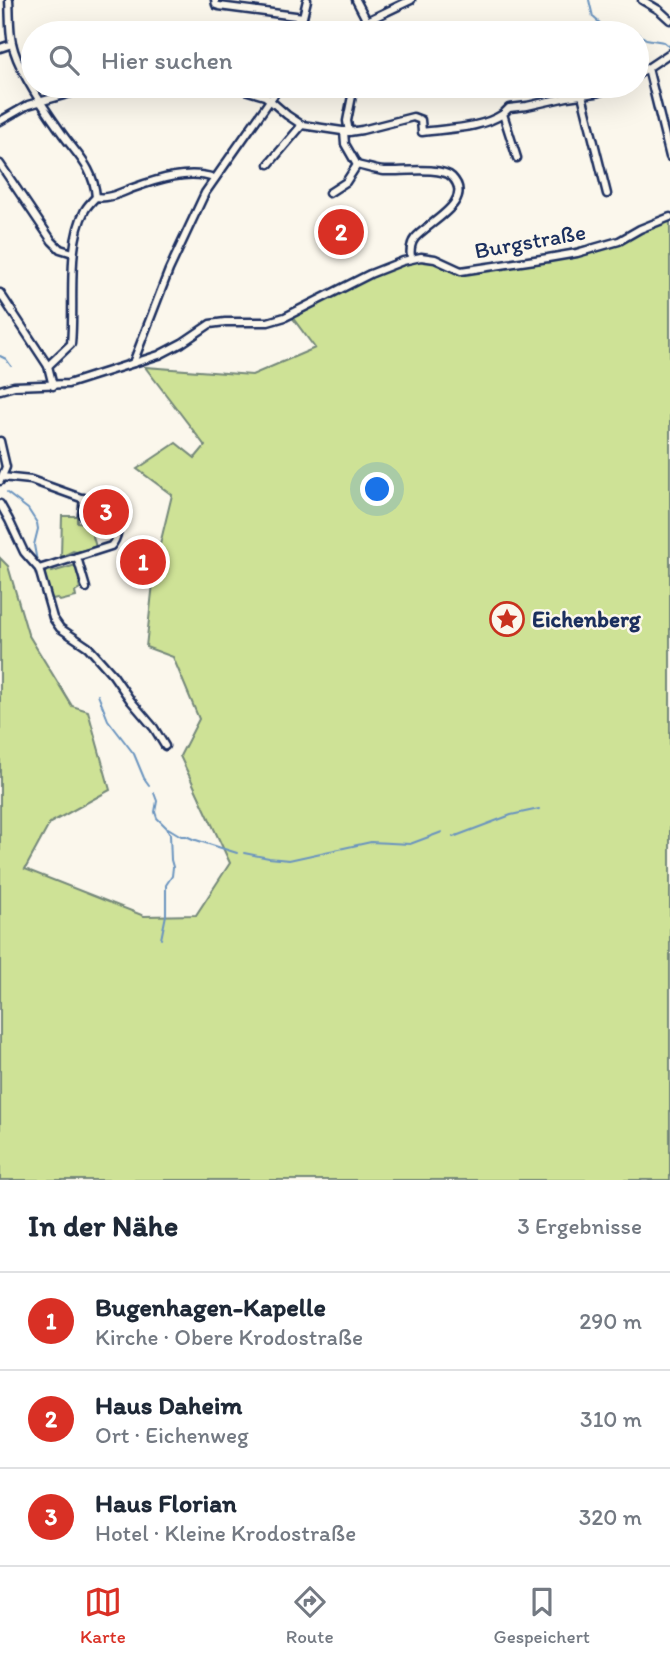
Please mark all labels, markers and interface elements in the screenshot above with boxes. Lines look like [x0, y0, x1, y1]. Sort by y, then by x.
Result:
search box [21, 21, 649, 98]
icon: search [45, 41, 83, 79]
text: Hier suchen [101, 44, 233, 76]
pin: 2 [318, 206, 364, 258]
street label: Burgstraße [472, 217, 588, 265]
your location [360, 472, 394, 506]
pin: 3 [83, 486, 129, 538]
pin: 1 [120, 536, 166, 588]
place icon: Eichenberg [488, 600, 526, 638]
place label: Eichenberg [532, 605, 642, 633]
text: In der Nähe [28, 1207, 178, 1244]
text: 3 Ergebnisse [517, 1212, 642, 1240]
text: Bugenhagen-Kapelle [95, 1291, 326, 1323]
text: 1 [46, 1307, 56, 1335]
text: 290 m [579, 1307, 642, 1335]
text: Kirche · Obere Krodostraße [95, 1323, 363, 1351]
text: Haus Daheim [95, 1389, 242, 1421]
text: 2 [45, 1405, 57, 1433]
text: 310 m [580, 1405, 642, 1433]
text: Ort · Eichenweg [95, 1421, 249, 1449]
text: Haus Florian [95, 1487, 237, 1519]
text: 3 [45, 1503, 57, 1531]
text: 320 m [579, 1503, 642, 1531]
text: Hotel · Kleine Krodostraße [95, 1519, 356, 1547]
tab: Karte [80, 1583, 126, 1648]
tab: Route [286, 1583, 334, 1648]
tab: Gespeichert [494, 1583, 590, 1648]

